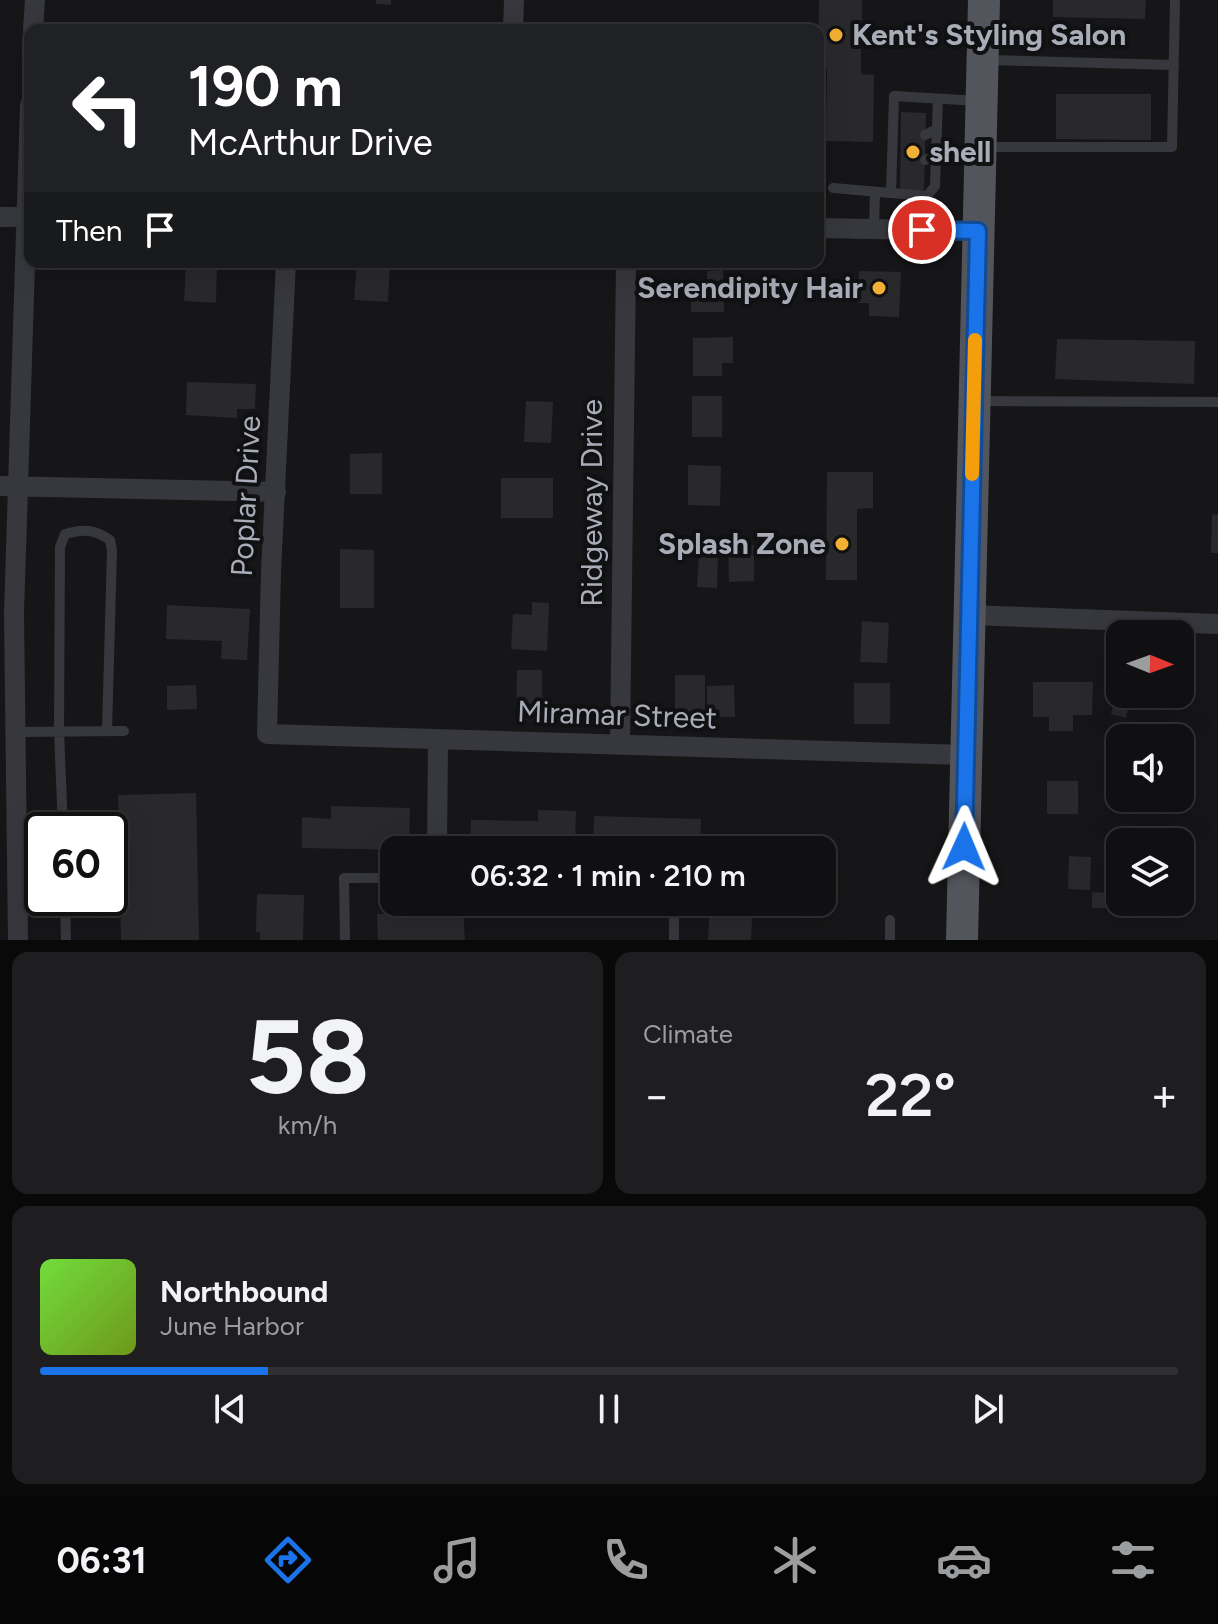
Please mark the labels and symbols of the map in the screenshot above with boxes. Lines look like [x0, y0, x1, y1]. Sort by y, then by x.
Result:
place label: Kent's Styling Salon [852, 16, 1126, 53]
marker: Kent's Styling Salon [827, 26, 845, 44]
place label: shell [929, 133, 991, 170]
marker: shell [904, 143, 922, 161]
pin [888, 196, 956, 264]
place label: Serendipity Hair [637, 269, 863, 306]
marker: Serendipity Hair [870, 279, 888, 297]
street label: Ridgeway Drive [573, 399, 610, 607]
street label: Poplar Drive [223, 415, 268, 577]
place label: Splash Zone [658, 525, 826, 562]
marker: Splash Zone [833, 535, 851, 553]
north arrow [1106, 620, 1194, 708]
street label: Miramar Street [516, 693, 718, 736]
position arrow [922, 805, 1006, 889]
speed limit sign: 60 [24, 812, 128, 916]

